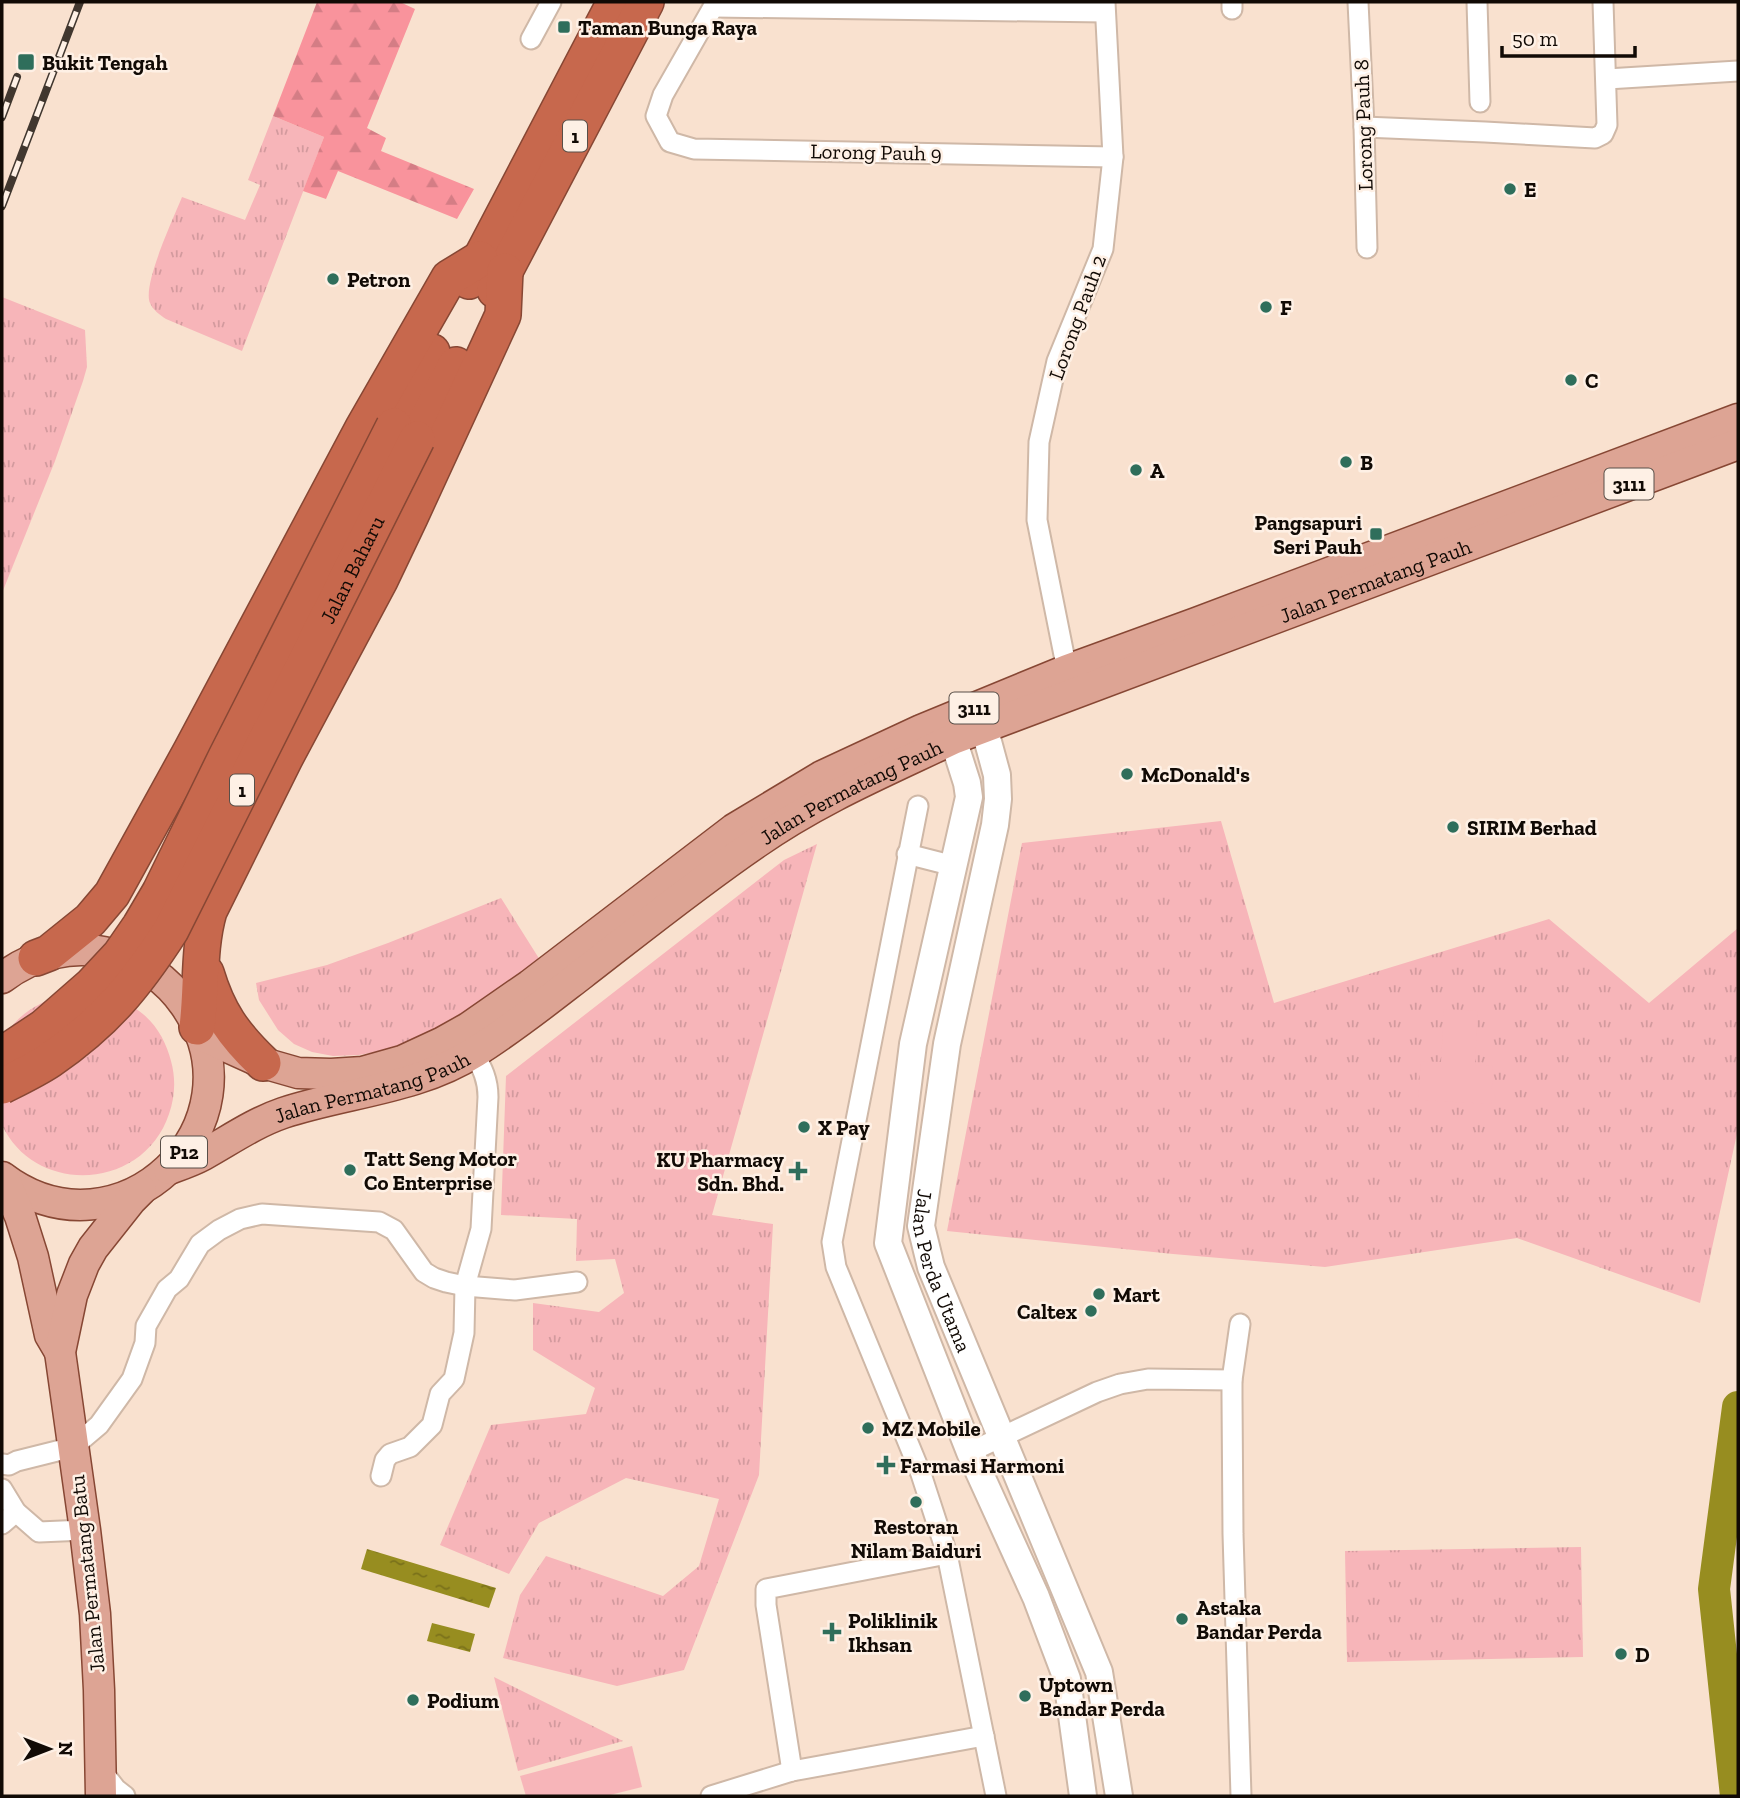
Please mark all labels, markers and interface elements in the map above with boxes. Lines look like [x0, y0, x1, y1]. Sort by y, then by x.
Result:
scale bar [1502, 14, 1635, 58]
place label: Taman Bunga Raya [578, 15, 757, 40]
marker: Taman Bunga Raya [556, 19, 572, 35]
text: 50 m [1512, 26, 1558, 51]
place label: Bukit Tengah [42, 50, 168, 75]
marker: Bukit Tengah [16, 52, 36, 72]
street label: Lorong Pauh 8 [1348, 59, 1378, 191]
road number: 1 [563, 120, 587, 152]
street label: Lorong Pauh 9 [810, 138, 942, 166]
place label: E [1524, 177, 1536, 202]
marker: E [1502, 181, 1518, 197]
street label: Lorong Pauh 2 [1043, 251, 1111, 383]
place label: Petron [347, 267, 411, 292]
marker: Petron [325, 271, 341, 287]
place label: F [1280, 295, 1292, 320]
marker: F [1258, 299, 1274, 315]
place label: C [1585, 368, 1599, 393]
marker: C [1563, 372, 1579, 388]
place label: B [1360, 450, 1373, 475]
marker: B [1338, 454, 1354, 470]
place label: A [1150, 458, 1165, 483]
marker: A [1128, 462, 1144, 478]
road number: 3111 [1604, 468, 1654, 499]
place label: Pangsapuri Seri Pauh [1254, 510, 1362, 559]
street label: Jalan Baharu [314, 511, 389, 627]
marker: Pangsapuri Seri Pauh [1368, 526, 1384, 542]
street label: Jalan Permatang Pauh [1276, 533, 1474, 628]
road number: 3111 [950, 692, 998, 723]
street label: Jalan Permatang Pauh [755, 734, 946, 849]
place label: McDonald's [1141, 762, 1250, 787]
marker: McDonald's [1119, 766, 1135, 782]
road number: 1 [230, 775, 254, 806]
place label: SIRIM Berhad [1467, 815, 1597, 840]
marker: SIRIM Berhad [1445, 819, 1461, 835]
street label: Jalan Permatang Pauh [271, 1045, 474, 1128]
place label: X Pay [818, 1115, 870, 1140]
marker: X Pay [796, 1119, 812, 1135]
road number: P12 [161, 1136, 207, 1168]
place label: Tatt Seng Motor Co Enterprise [364, 1146, 517, 1195]
place label: KU Pharmacy Sdn. Bhd. [656, 1147, 784, 1196]
marker: Tatt Seng Motor Co Enterprise [342, 1162, 358, 1178]
marker: KU Pharmacy Sdn. Bhd. [790, 1163, 806, 1179]
street label: Jalan Perda Utama [908, 1188, 977, 1356]
place label: Mart [1113, 1282, 1161, 1307]
marker: Mart [1091, 1286, 1107, 1302]
place label: Caltex [1017, 1299, 1077, 1324]
marker: Caltex [1083, 1303, 1099, 1319]
place label: MZ Mobile [882, 1416, 981, 1441]
marker: MZ Mobile [860, 1420, 876, 1436]
place label: Farmasi Harmoni [900, 1453, 1064, 1478]
marker: Farmasi Harmoni [878, 1457, 894, 1473]
street label: Jalan Permatang Batu [64, 1474, 110, 1674]
marker: Restoran Nilam Baiduri [908, 1494, 924, 1510]
place label: Restoran Nilam Baiduri [851, 1514, 981, 1563]
place label: Astaka Bandar Perda [1196, 1595, 1322, 1644]
place label: Poliklinik Ikhsan [848, 1608, 938, 1657]
marker: Astaka Bandar Perda [1174, 1611, 1190, 1627]
marker: Poliklinik Ikhsan [822, 1622, 842, 1642]
place label: D [1635, 1642, 1650, 1667]
marker: D [1613, 1646, 1629, 1662]
place label: Uptown Bandar Perda [1039, 1672, 1165, 1721]
place label: Podium [427, 1688, 500, 1713]
marker: Uptown Bandar Perda [1017, 1688, 1033, 1704]
marker: Podium [405, 1692, 421, 1708]
north arrow [14, 1714, 84, 1784]
text: N [54, 1742, 77, 1756]

